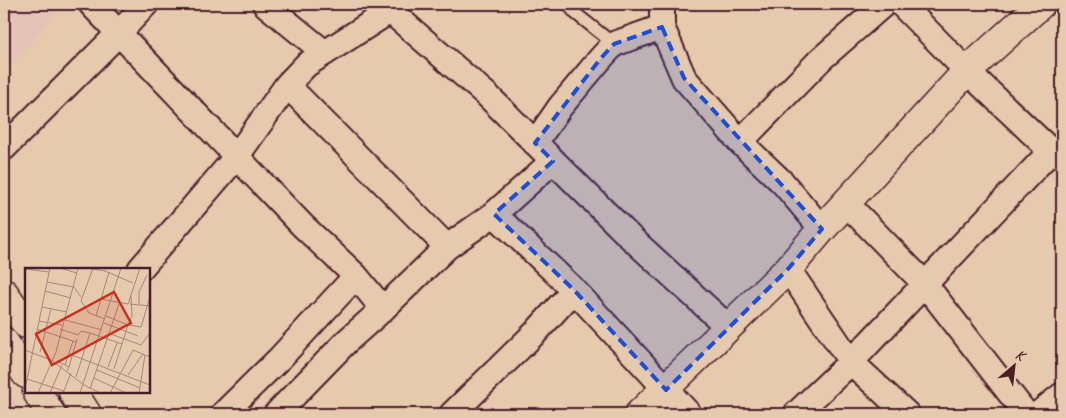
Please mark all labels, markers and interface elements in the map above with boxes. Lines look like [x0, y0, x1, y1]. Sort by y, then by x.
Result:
inset map [25, 268, 150, 393]
north arrow [988, 340, 1038, 390]
text: K [1013, 346, 1030, 365]

